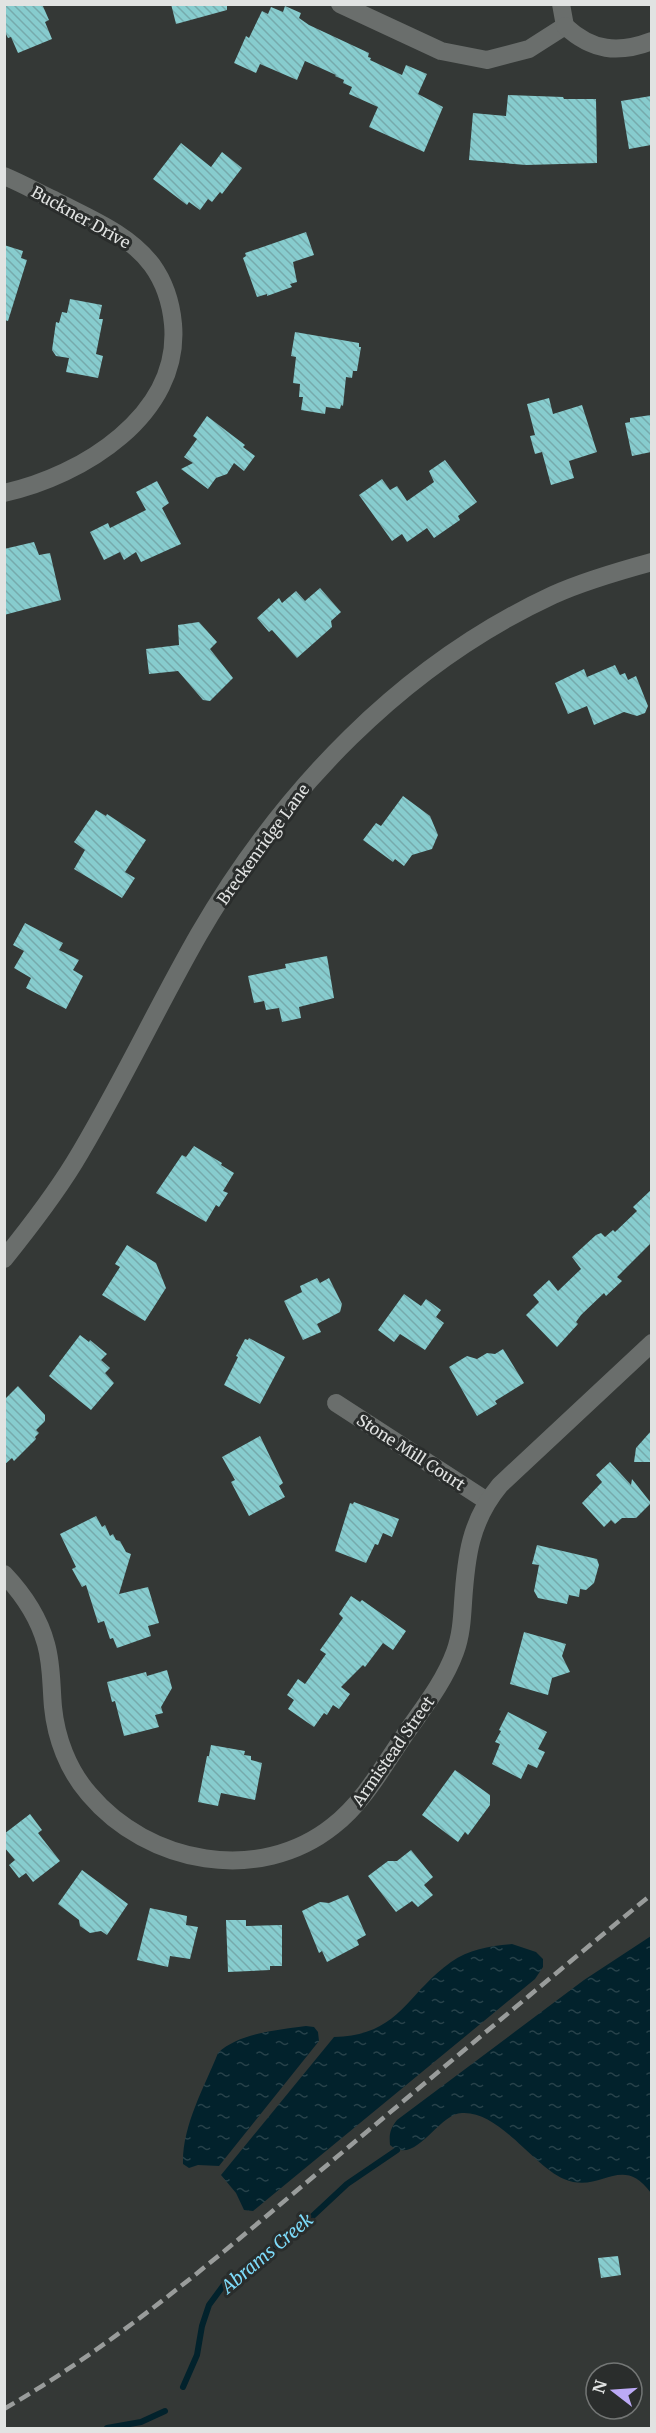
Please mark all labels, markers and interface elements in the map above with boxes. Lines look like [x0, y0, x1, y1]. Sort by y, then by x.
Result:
street label: Buckner Drive [28, 182, 134, 252]
street label: Breckenridge Lane [213, 780, 313, 908]
street label: Stone Mill Court [353, 1410, 470, 1495]
street label: Armistead Street [347, 1692, 439, 1811]
water label: Abrams Creek [215, 2208, 318, 2299]
north arrow [584, 2361, 644, 2421]
text: N [588, 2377, 611, 2396]

